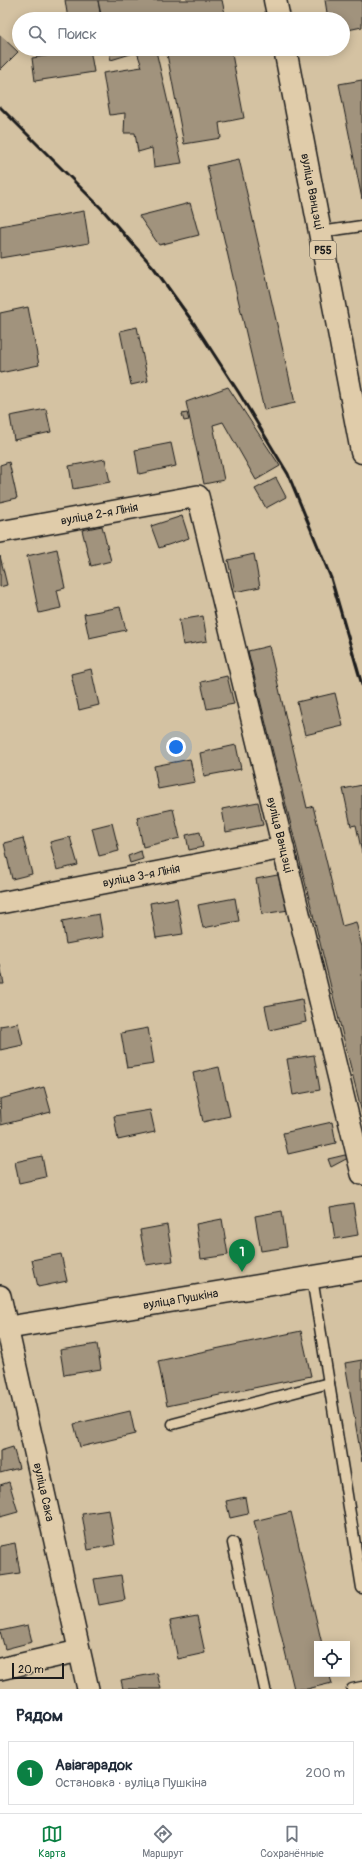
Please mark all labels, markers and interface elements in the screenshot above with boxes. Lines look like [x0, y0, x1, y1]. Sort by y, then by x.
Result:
search box [12, 12, 350, 56]
icon: search [26, 23, 48, 45]
text: Поиск [58, 25, 97, 44]
street label: вуліца Ванцэці [297, 152, 326, 231]
road number: Р55 [310, 241, 336, 259]
street label: вуліца 2-я Лінія [60, 500, 140, 529]
your location [166, 737, 186, 757]
street label: вуліца Ванцэці [263, 796, 296, 874]
street label: вуліца 3-я Лінія [102, 861, 182, 891]
pin: 1 [229, 1239, 255, 1272]
street label: вуліца Пушкіна [142, 1286, 220, 1313]
street label: вуліца Сака [30, 1461, 57, 1524]
map controls [314, 1641, 350, 1677]
button: locate [314, 1641, 350, 1677]
scale bar [12, 1661, 64, 1680]
text: 20 m [18, 1663, 44, 1676]
text: Рядом [16, 1705, 63, 1726]
text: Авіагарадок [55, 1756, 133, 1775]
text: 1 [27, 1765, 33, 1781]
text: 200 m [306, 1765, 345, 1781]
text: Остановка · вуліца Пушкіна [55, 1775, 207, 1791]
tab: Карта [38, 1823, 66, 1860]
tab: Маршрут [142, 1823, 184, 1860]
tab: Сохранённые [260, 1823, 324, 1860]

